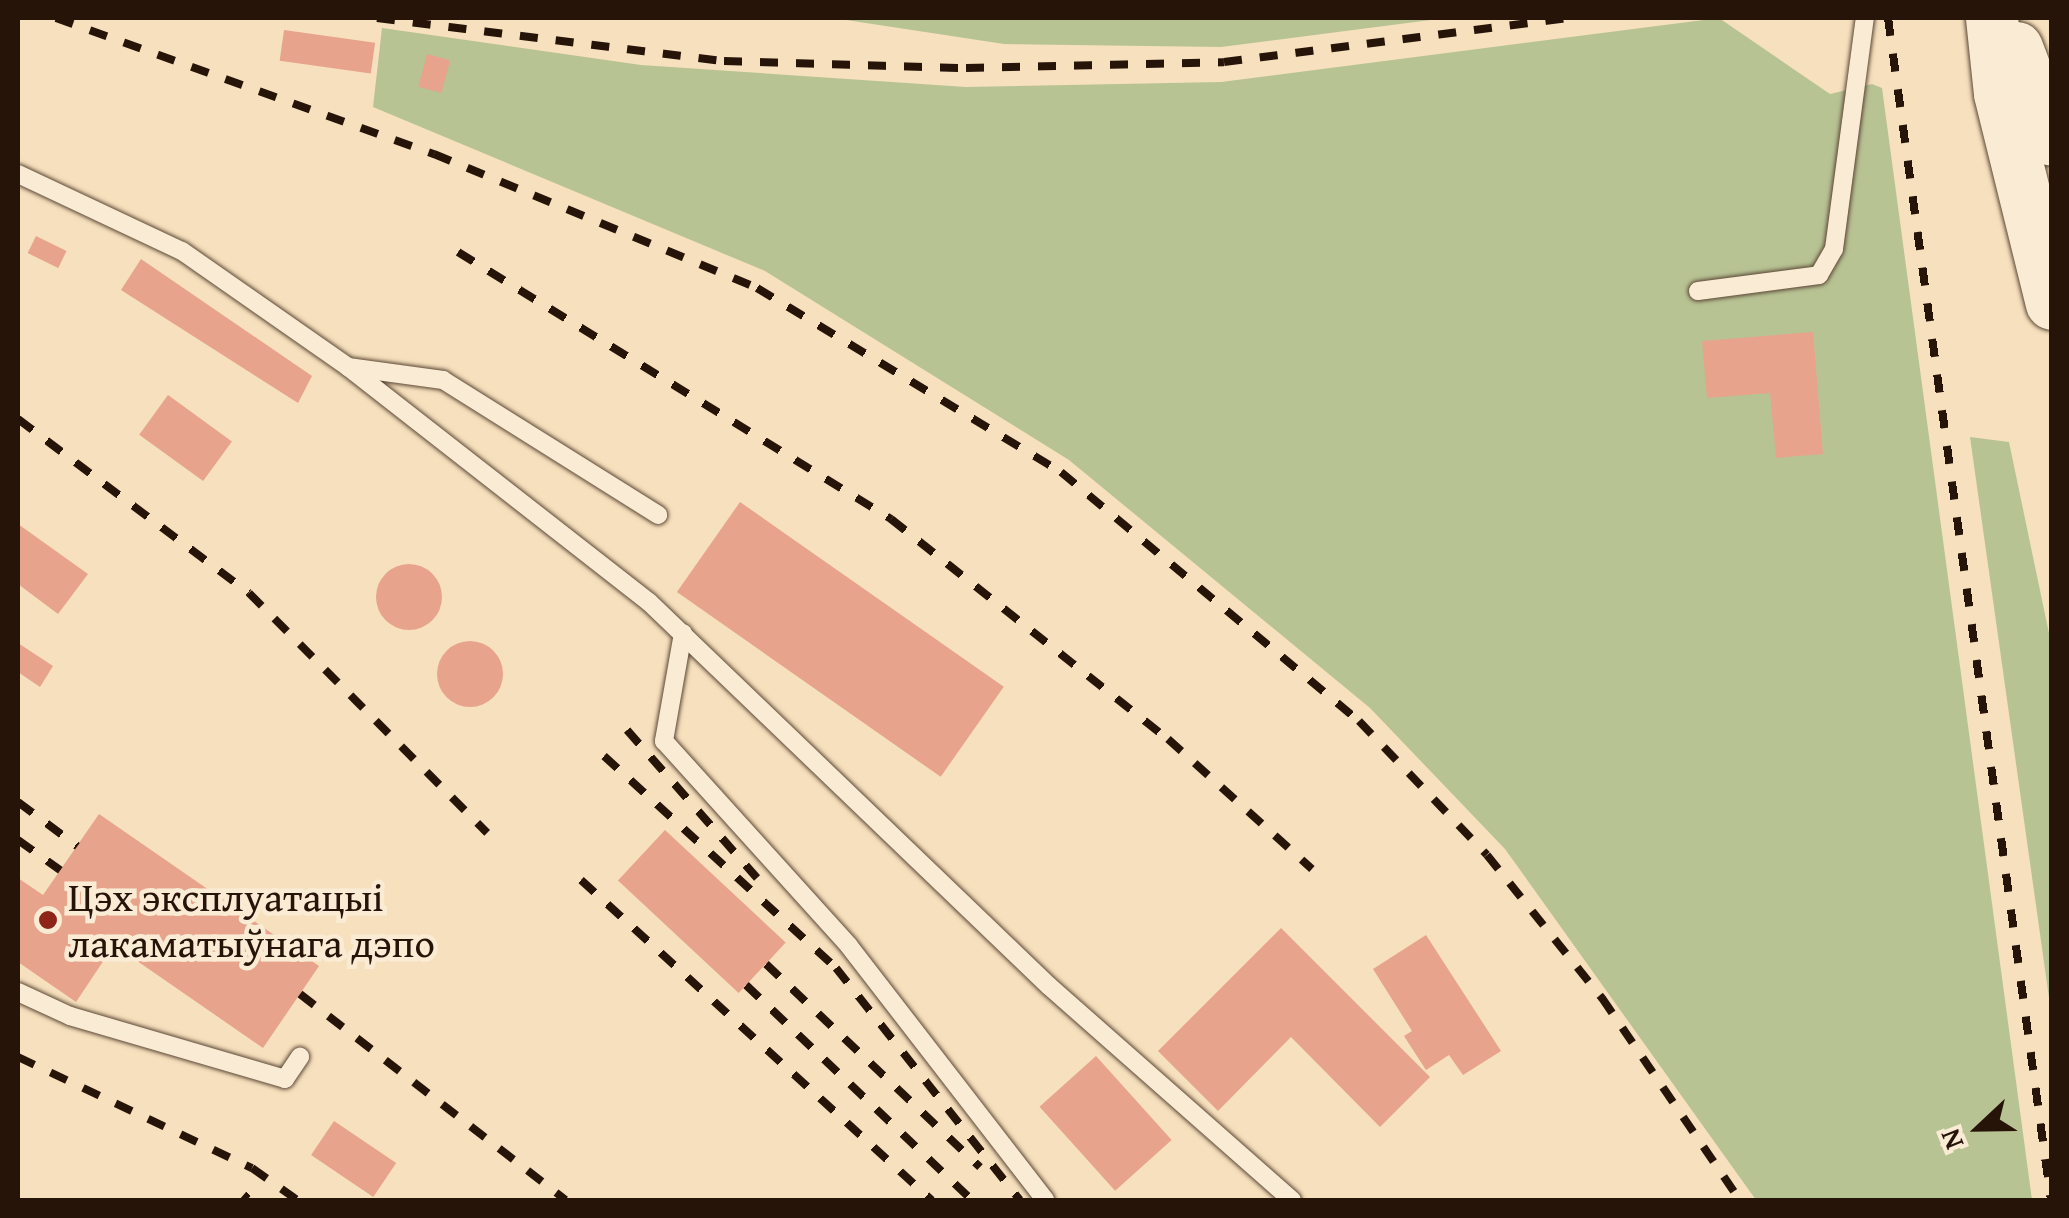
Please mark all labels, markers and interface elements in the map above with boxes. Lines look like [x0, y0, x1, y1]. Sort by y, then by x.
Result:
place label: Цэх эксплуатацыі лакаматыўнага дэпо [68, 873, 435, 967]
marker: Цэх эксплуатацыі лакаматыўнага дэпо [37, 909, 59, 931]
north arrow [1929, 1078, 2029, 1178]
text: N [1928, 1123, 1973, 1156]

